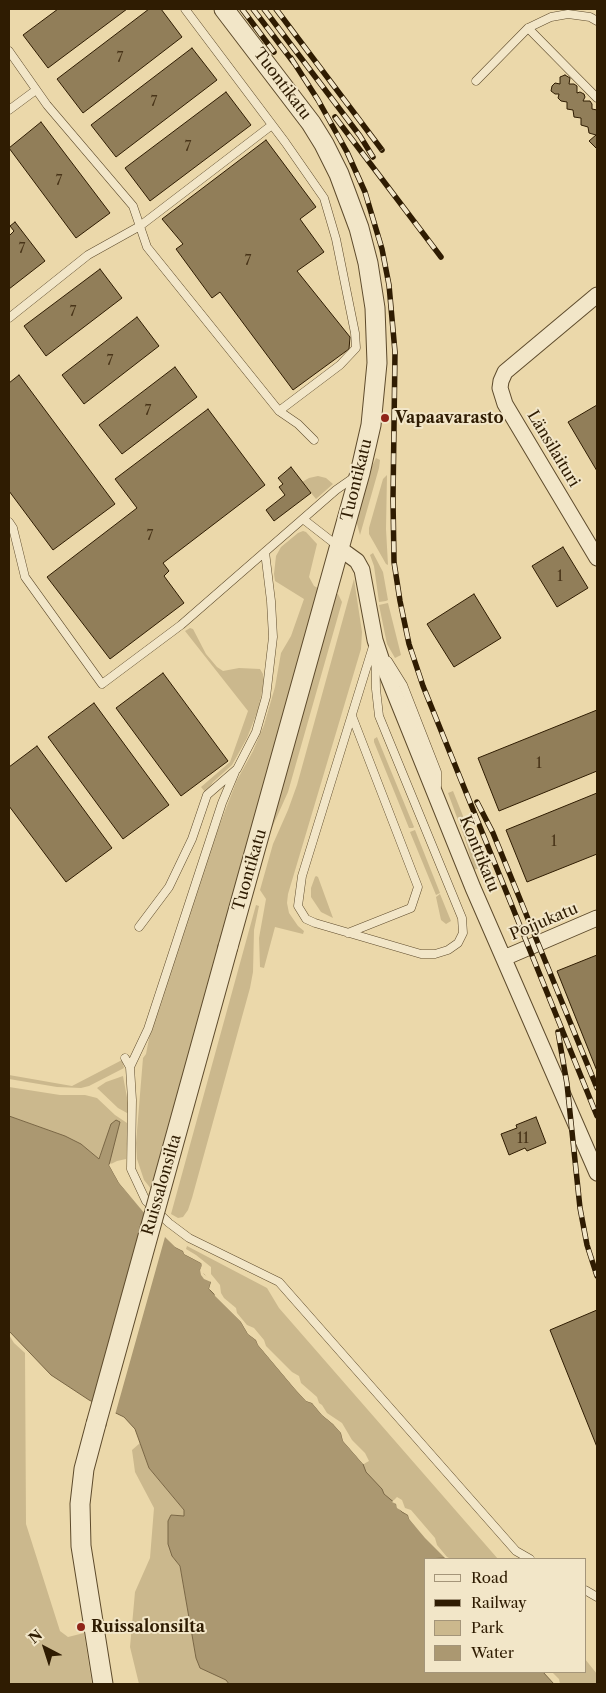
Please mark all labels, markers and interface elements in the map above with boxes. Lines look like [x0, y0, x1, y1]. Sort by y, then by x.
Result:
street label: Tuontikatu [249, 44, 315, 124]
house number: 7 [117, 50, 123, 66]
house number: 7 [151, 94, 157, 110]
house number: 7 [185, 139, 191, 155]
house number: 7 [56, 173, 62, 189]
house number: 7 [19, 241, 25, 257]
house number: 7 [245, 253, 251, 269]
house number: 7 [70, 304, 76, 320]
house number: 7 [107, 353, 113, 369]
house number: 7 [145, 403, 151, 419]
street label: Länsilaituri [523, 407, 583, 491]
place label: Vapaavarasto [395, 408, 504, 428]
marker: Vapaavarasto [379, 412, 391, 424]
street label: Tuontikatu [337, 437, 377, 523]
house number: 7 [147, 528, 153, 544]
house number: 1 [557, 569, 563, 585]
house number: 1 [536, 756, 542, 772]
street label: Konttikatu [455, 813, 503, 895]
street label: Tuontikatu [229, 827, 271, 913]
house number: 1 [551, 834, 557, 850]
street label: Poijukatu [507, 899, 581, 945]
house number: 11 [517, 1131, 529, 1147]
street label: Ruissalonsilta [138, 1132, 186, 1238]
legend [424, 1558, 586, 1673]
text: Road [471, 1568, 508, 1587]
text: Railway [471, 1593, 527, 1612]
place label: Ruissalonsilta [91, 1617, 205, 1637]
text: Park [471, 1618, 504, 1637]
marker: Ruissalonsilta [75, 1621, 87, 1633]
north arrow [20, 1623, 70, 1673]
text: N [25, 1626, 46, 1647]
text: Water [471, 1643, 514, 1662]

